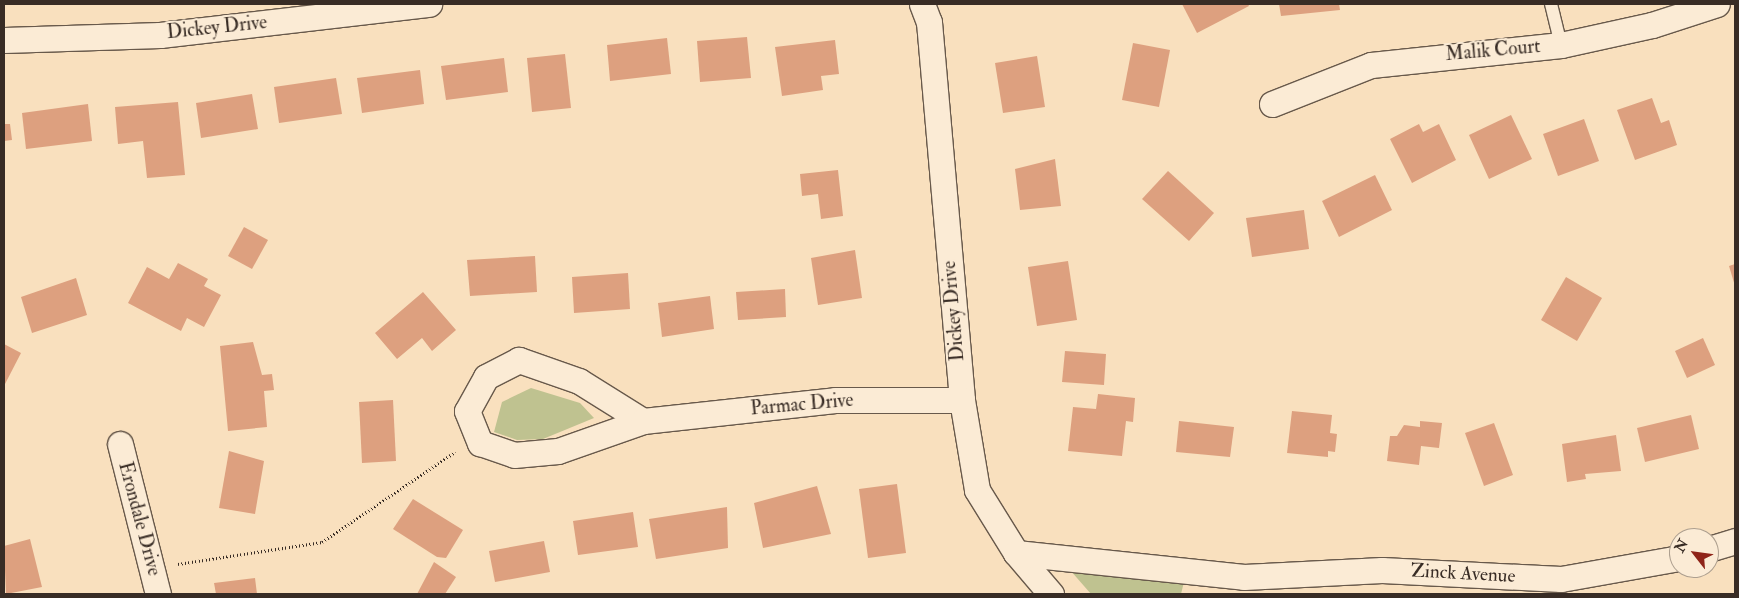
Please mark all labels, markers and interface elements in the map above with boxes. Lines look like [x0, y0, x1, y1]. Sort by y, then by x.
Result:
street label: Dickey Drive [166, 11, 268, 45]
street label: Malik Court [1445, 35, 1541, 67]
street label: Dickey Drive [938, 260, 970, 362]
street label: Parmac Drive [750, 389, 854, 421]
street label: Erondale Drive [113, 460, 165, 578]
north arrow [1669, 528, 1719, 578]
text: N [1671, 536, 1692, 555]
street label: Zinck Avenue [1410, 560, 1516, 588]

